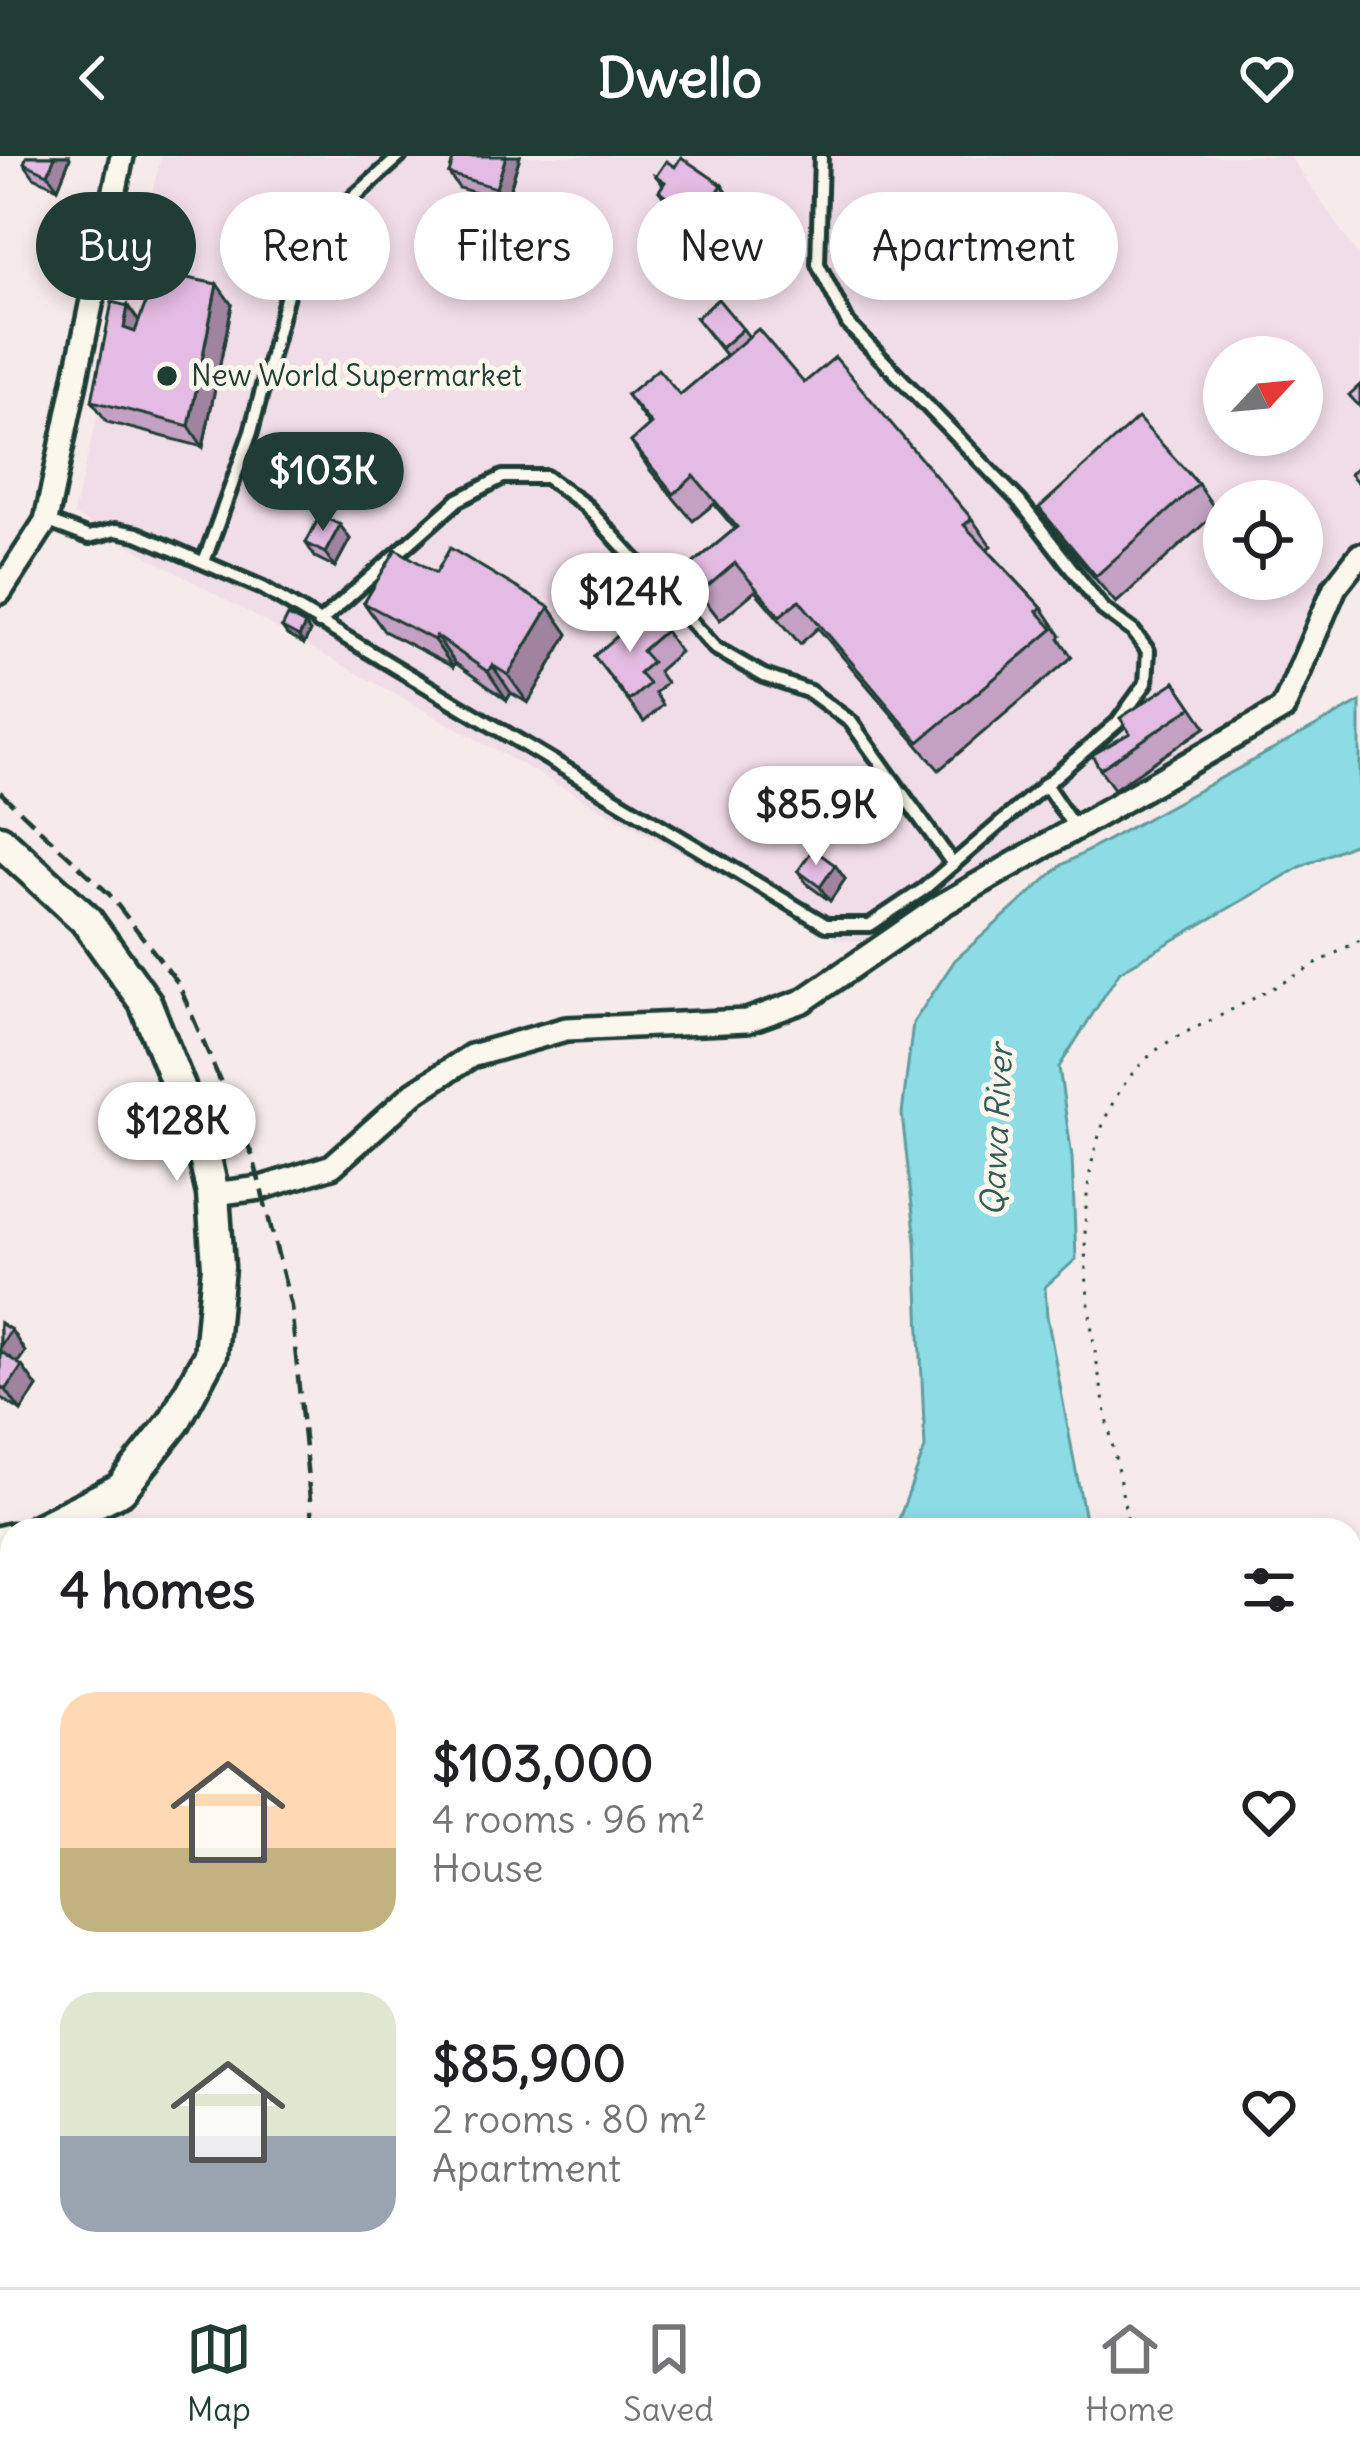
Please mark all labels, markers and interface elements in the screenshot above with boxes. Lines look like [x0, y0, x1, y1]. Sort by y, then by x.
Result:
text: Dwello [598, 44, 762, 112]
icon: back [60, 45, 126, 111]
icon: heart [1234, 45, 1300, 111]
chip: Buy [36, 192, 196, 300]
chip: Rent [220, 192, 390, 300]
chip: Filters [414, 192, 613, 300]
chip: New [637, 192, 806, 300]
chip: Apartment [830, 192, 1118, 300]
north arrow [1203, 336, 1323, 456]
map controls [1203, 336, 1323, 600]
place label: New World Supermarket [191, 356, 522, 394]
marker: New World Supermarket [154, 363, 180, 389]
pin: $103K [239, 432, 407, 534]
text: $103K [269, 446, 377, 495]
button: locate [1203, 480, 1323, 600]
pin: $124K [546, 553, 714, 655]
text: $124K [578, 567, 682, 616]
pin: $85.9K [718, 766, 914, 868]
text: $85.9K [755, 780, 877, 829]
water label: Qawa River [971, 1039, 1022, 1217]
pin: $128K [93, 1082, 261, 1184]
text: $128K [125, 1096, 229, 1145]
icon: filters [1236, 1557, 1302, 1623]
text: 4 homes [60, 1558, 255, 1622]
text: $103,000 [432, 1731, 654, 1795]
icon: home [156, 1740, 300, 1884]
icon: heart [1236, 1779, 1302, 1845]
text: 4 rooms · 96 m² [432, 1795, 705, 1844]
text: House [432, 1844, 543, 1893]
text: $85,900 [432, 2031, 626, 2095]
icon: home [156, 2040, 300, 2184]
icon: heart [1236, 2079, 1302, 2145]
text: 2 rooms · 80 m² [432, 2095, 707, 2144]
text: Apartment [432, 2144, 621, 2193]
tab: Map [186, 2316, 252, 2430]
tab: Saved [623, 2316, 714, 2430]
tab: Home [1085, 2316, 1174, 2430]

